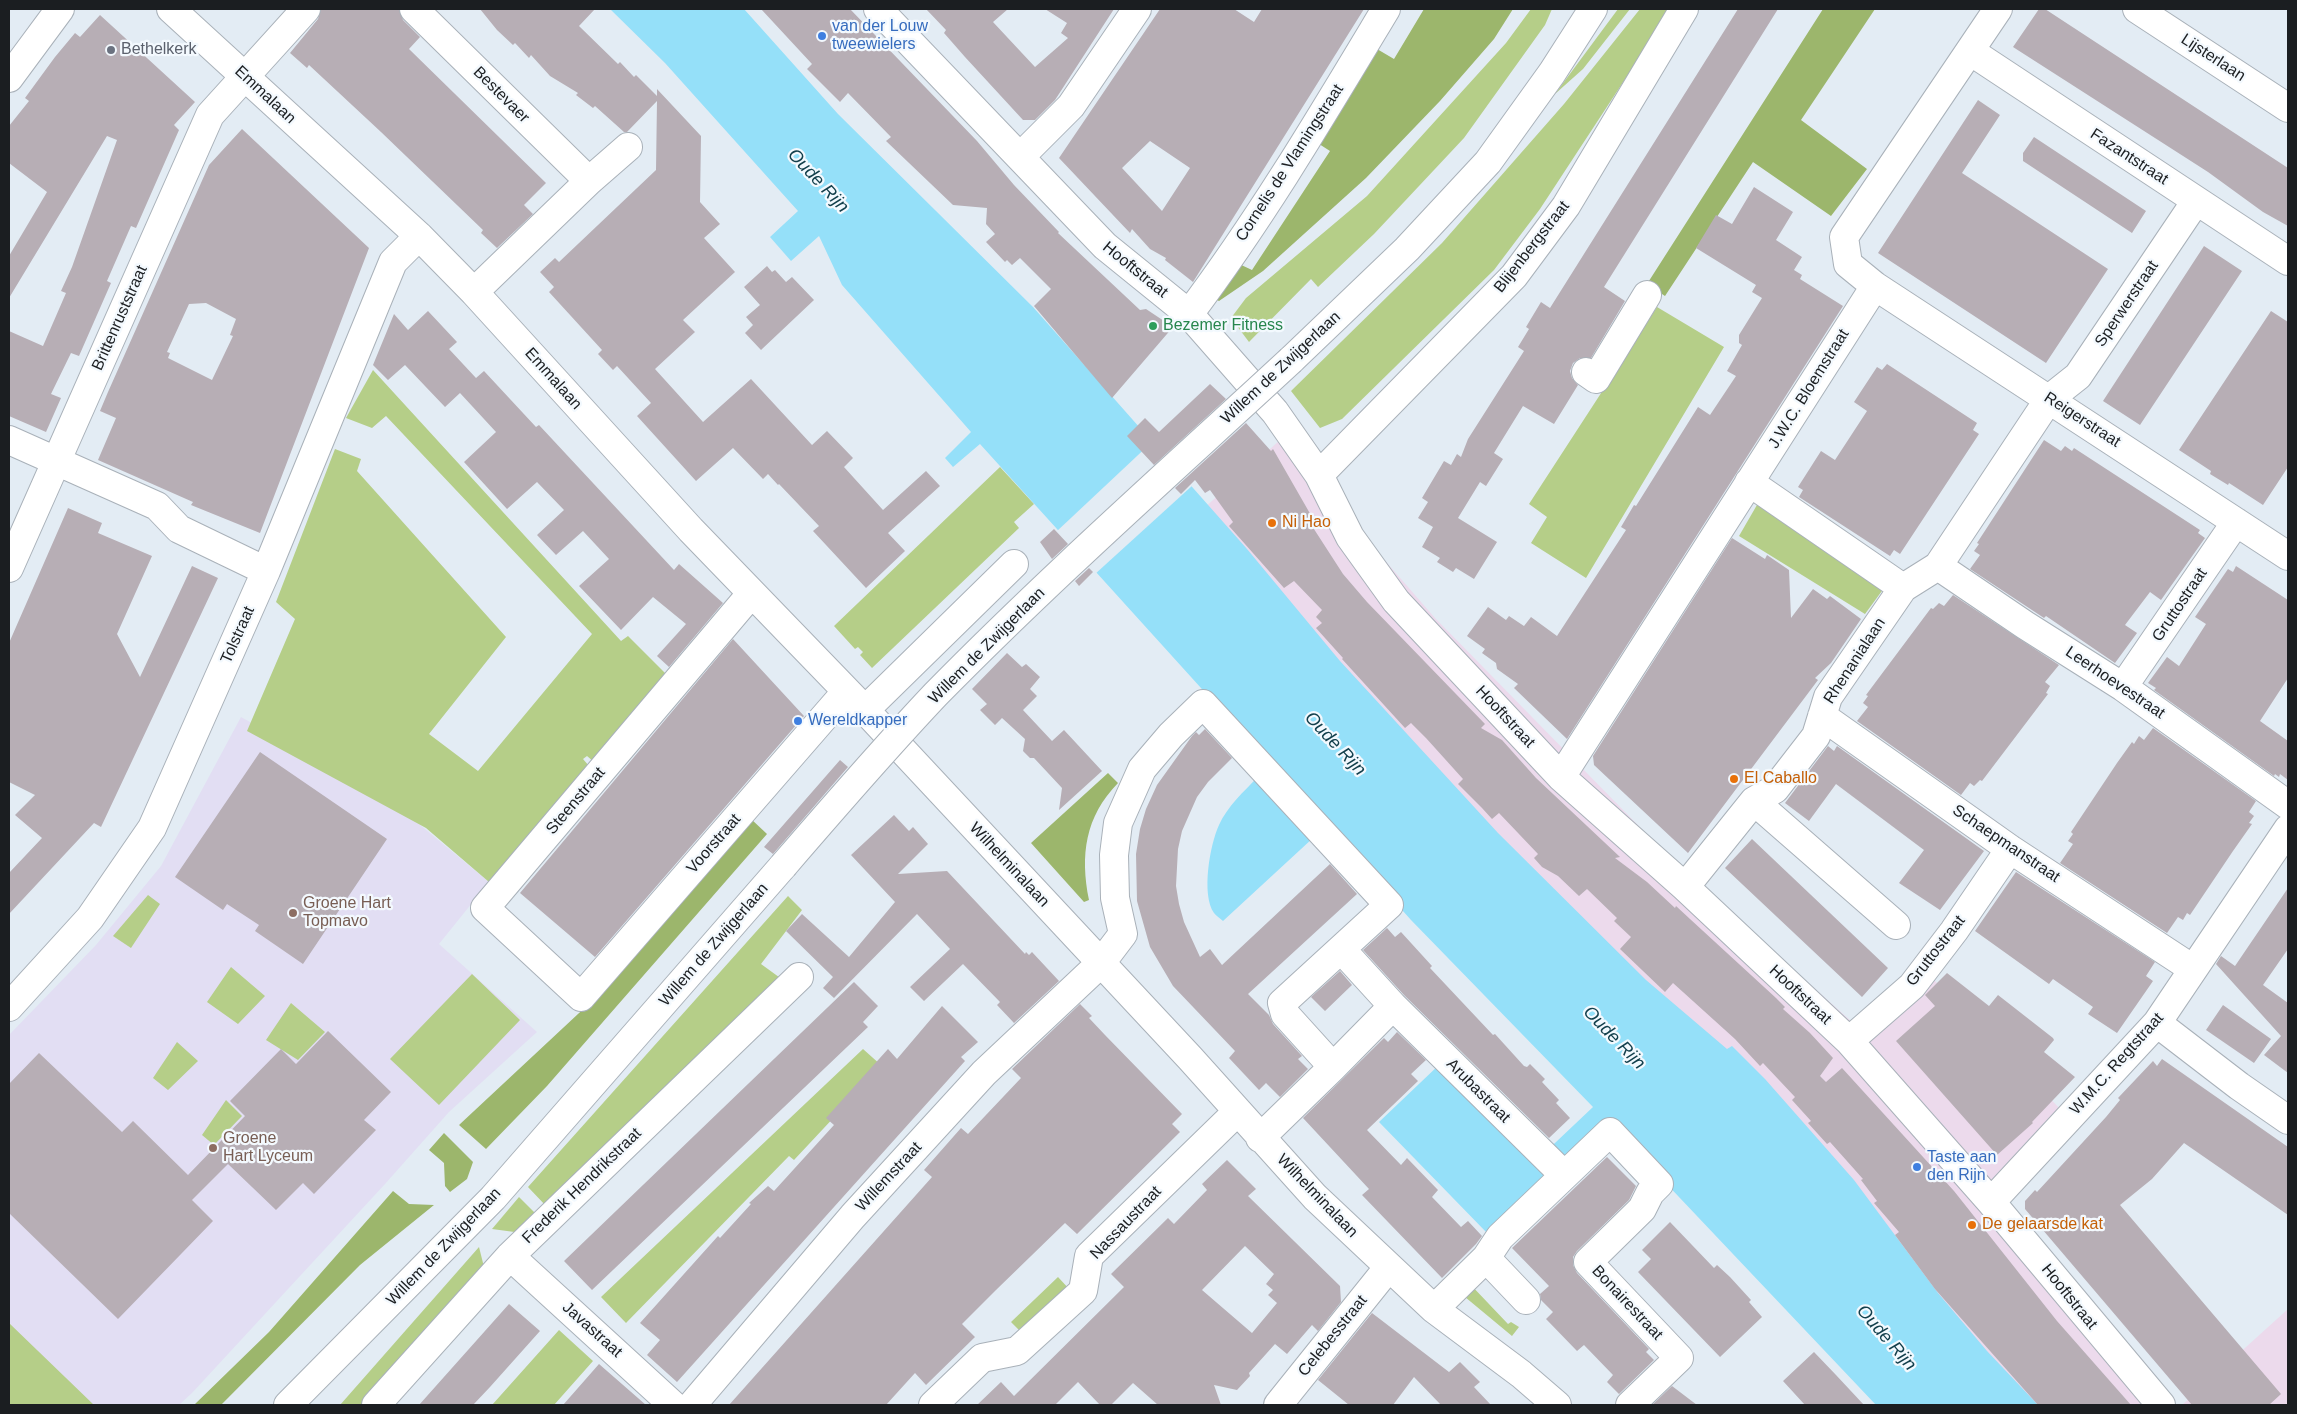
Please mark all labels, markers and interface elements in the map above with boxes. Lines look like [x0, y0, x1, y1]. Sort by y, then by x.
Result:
place label: van der Louw tweewielers [832, 17, 928, 55]
marker: van der Louw tweewielers [816, 30, 828, 42]
street label: Lijsterlaan [2177, 30, 2249, 86]
place label: Bethelkerk [121, 40, 197, 60]
marker: Bethelkerk [105, 44, 117, 56]
street label: Emmalaan [230, 62, 300, 128]
street label: Bestevaer [469, 63, 533, 127]
street label: Cornelis de Vlamingstraat [1232, 81, 1348, 245]
street label: Fazantstraat [2086, 125, 2172, 189]
water label: Oude Rijn [783, 144, 853, 218]
street label: Blijenbergstraat [1490, 197, 1574, 297]
street label: Hooftstraat [1099, 238, 1171, 302]
street label: Sperwerstraat [2091, 257, 2163, 351]
street label: Brittenruststraat [88, 263, 152, 373]
street label: Willem de Zwijgerlaan [1217, 308, 1345, 428]
place label: Bezemer Fitness [1163, 316, 1283, 336]
marker: Bezemer Fitness [1147, 320, 1159, 332]
street label: J.W.C. Bloemstraat [1765, 326, 1853, 452]
street label: Emmalaan [520, 344, 586, 414]
street label: Reigerstraat [2040, 388, 2124, 452]
place label: Ni Hao [1282, 513, 1331, 533]
marker: Ni Hao [1266, 517, 1278, 529]
street label: Gruttostraat [2148, 565, 2212, 645]
street label: Willem de Zwijgerlaan [925, 584, 1049, 708]
street label: Tolstraat [217, 603, 259, 667]
street label: Rhenanialaan [1820, 614, 1890, 708]
street label: Leerhoevestraat [2062, 643, 2168, 723]
street label: Hooftstraat [1471, 682, 1539, 752]
water label: Oude Rijn [1300, 707, 1370, 781]
place label: Wereldkapper [808, 711, 907, 731]
marker: Wereldkapper [792, 715, 804, 727]
street label: Steenstraat [542, 763, 610, 839]
place label: El Caballo [1744, 769, 1817, 789]
marker: El Caballo [1728, 773, 1740, 785]
street label: Schaepmanstraat [1949, 801, 2063, 887]
street label: Voorstraat [683, 810, 745, 878]
street label: Wilhelminalaan [965, 819, 1053, 911]
street label: Willem de Zwijgerlaan [655, 880, 773, 1010]
place label: Groene Hart Topmavo [303, 894, 391, 932]
marker: Groene Hart Topmavo [287, 907, 299, 919]
street label: Gruttostraat [1902, 912, 1970, 990]
street label: Hooftstraat [1765, 961, 1835, 1029]
water label: Oude Rijn [1578, 1002, 1650, 1074]
street label: W.M.C. Regtstraat [2066, 1009, 2168, 1119]
street label: Arubastraat [1442, 1055, 1514, 1127]
street label: Frederik Hendrikstraat [518, 1124, 646, 1248]
place label: Groene Hart Lyceum [223, 1129, 313, 1167]
street label: Willemstraat [852, 1138, 926, 1216]
marker: Groene Hart Lyceum [207, 1142, 219, 1154]
place label: Taste aan den Rijn [1927, 1148, 1996, 1186]
street label: Wilhelminalaan [1272, 1150, 1362, 1242]
marker: Taste aan den Rijn [1911, 1161, 1923, 1173]
street label: Nassaustraat [1086, 1182, 1166, 1264]
street label: Willem de Zwijgerlaan [383, 1184, 505, 1310]
place label: De gelaarsde kat [1982, 1215, 2103, 1235]
marker: De gelaarsde kat [1966, 1219, 1978, 1231]
street label: Hooftstraat [2037, 1261, 2101, 1333]
street label: Bonairestraat [1588, 1262, 1666, 1344]
street label: Celebesstraat [1294, 1292, 1372, 1380]
street label: Javastraat [558, 1298, 626, 1362]
water label: Oude Rijn [1852, 1301, 1920, 1375]

